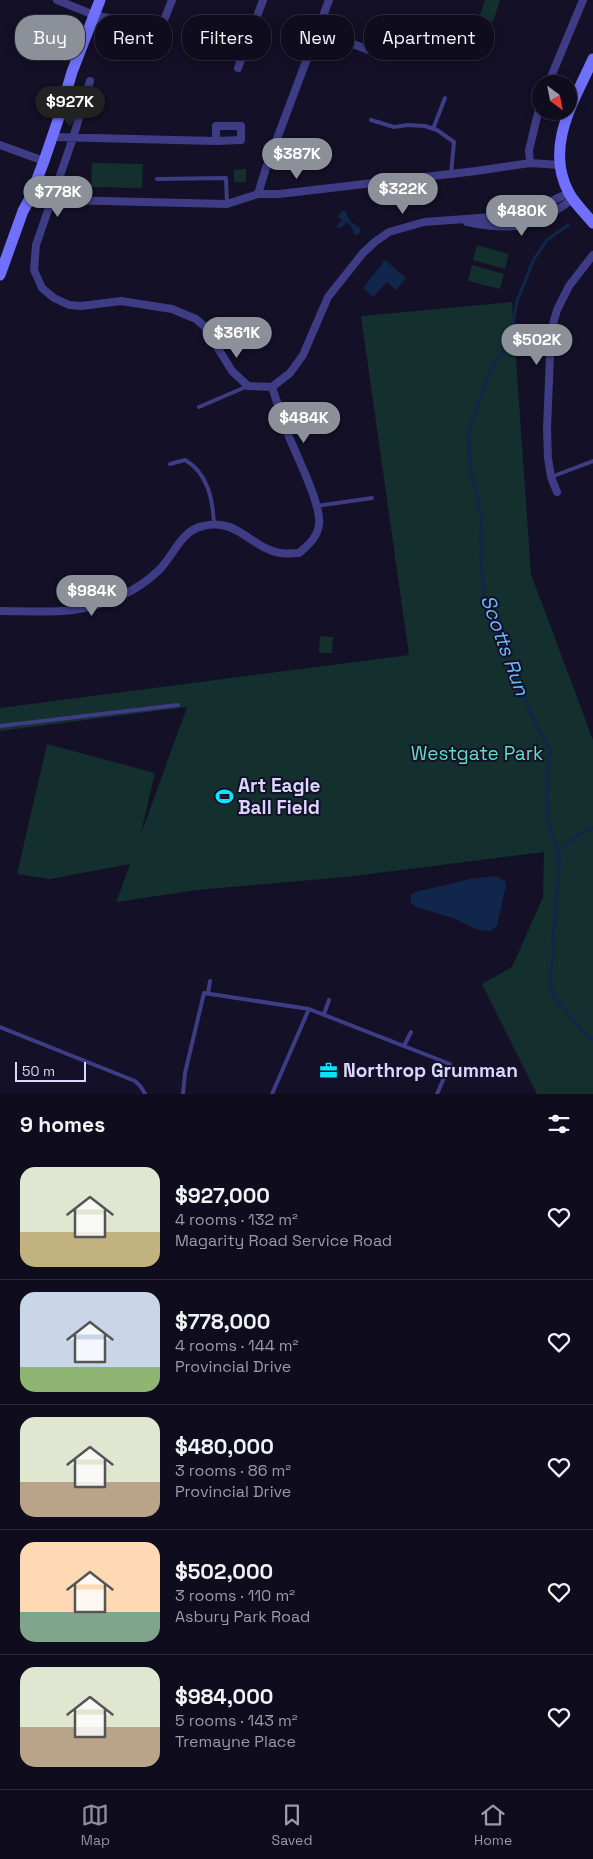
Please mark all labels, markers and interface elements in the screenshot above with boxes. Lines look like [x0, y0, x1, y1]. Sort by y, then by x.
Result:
chip: Buy [15, 15, 85, 60]
chip: Rent [95, 15, 172, 60]
chip: Filters [182, 15, 271, 60]
chip: New [281, 15, 354, 60]
chip: Apartment [364, 15, 494, 60]
north arrow [532, 75, 578, 120]
map controls [532, 75, 577, 120]
pin: $927K [35, 86, 105, 128]
text: $927K [46, 91, 94, 112]
pin: $387K [262, 138, 332, 180]
text: $387K [273, 143, 321, 164]
pin: $322K [368, 172, 438, 215]
pin: $778K [23, 176, 93, 218]
text: $322K [379, 178, 427, 199]
text: $778K [34, 181, 82, 202]
pin: $480K [487, 194, 557, 237]
text: $480K [497, 200, 547, 221]
pin: $361K [202, 316, 272, 359]
text: $361K [214, 322, 260, 343]
pin: $502K [502, 324, 572, 366]
text: $502K [512, 329, 562, 350]
pin: $484K [269, 402, 339, 444]
text: $484K [279, 407, 329, 428]
pin: $984K [57, 574, 127, 617]
text: $984K [67, 580, 117, 601]
water label: Scotts Run [475, 591, 535, 699]
park label: Westgate Park [411, 741, 543, 766]
place label: Art Eagle Ball Field [238, 773, 321, 820]
sports icon: Art Eagle Ball Field [214, 786, 234, 806]
place label: Northrop Grumman [343, 1058, 518, 1083]
scale bar [15, 1059, 86, 1082]
office icon: Northrop Grumman [319, 1060, 339, 1080]
text: 50 m [22, 1062, 55, 1080]
icon: filters [545, 1110, 573, 1138]
text: 9 homes [20, 1111, 105, 1138]
text: $927,000 [175, 1182, 270, 1209]
icon: home [60, 1187, 120, 1247]
icon: heart [545, 1203, 573, 1231]
text: 4 rooms · 132 m² [175, 1209, 298, 1230]
text: Magarity Road Service Road [175, 1230, 392, 1251]
text: $778,000 [175, 1308, 270, 1335]
icon: home [60, 1312, 120, 1372]
icon: heart [545, 1328, 573, 1356]
text: 4 rooms · 144 m² [175, 1335, 298, 1356]
text: Provincial Drive [175, 1356, 291, 1377]
text: $480,000 [175, 1433, 274, 1460]
icon: home [60, 1437, 120, 1497]
icon: heart [545, 1453, 573, 1481]
text: 3 rooms · 86 m² [175, 1460, 291, 1481]
text: Provincial Drive [175, 1481, 291, 1502]
text: $502,000 [175, 1558, 273, 1585]
icon: home [60, 1562, 120, 1622]
icon: heart [545, 1578, 573, 1606]
text: 3 rooms · 110 m² [175, 1585, 295, 1606]
text: Asbury Park Road [175, 1606, 310, 1627]
text: $984,000 [175, 1683, 273, 1710]
icon: home [60, 1687, 120, 1747]
icon: heart [545, 1703, 573, 1731]
text: 5 rooms · 143 m² [175, 1710, 298, 1731]
text: Tremayne Place [175, 1731, 296, 1752]
tab: Map [81, 1801, 110, 1849]
tab: Saved [272, 1801, 312, 1849]
tab: Home [474, 1801, 512, 1849]

